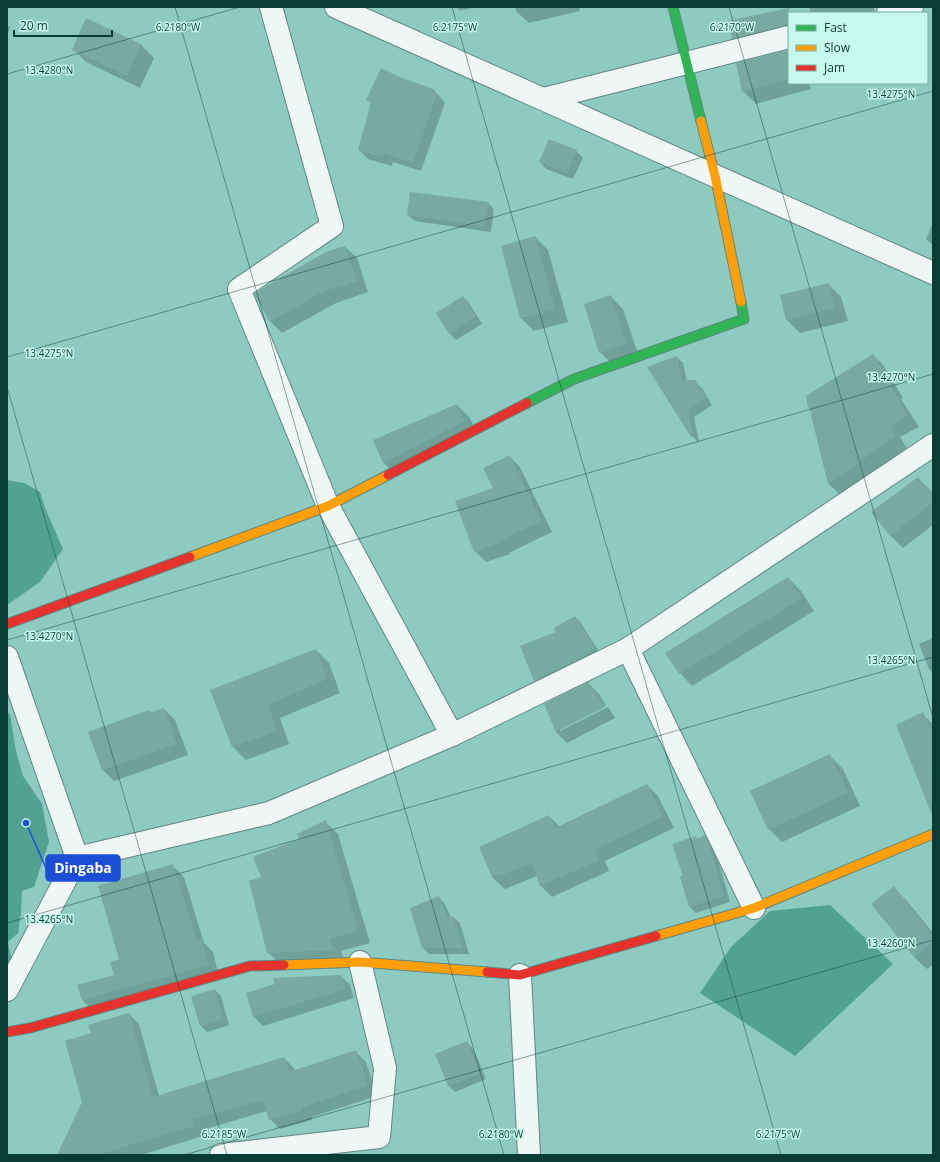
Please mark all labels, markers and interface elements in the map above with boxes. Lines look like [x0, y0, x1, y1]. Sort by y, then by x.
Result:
scale bar [14, 12, 112, 38]
legend [788, 12, 928, 84]
text: 20 m [20, 17, 48, 34]
text: Fast [824, 19, 847, 36]
text: 6.2180°W [156, 20, 201, 34]
text: 6.2175°W [433, 20, 478, 34]
text: 6.2170°W [710, 20, 755, 34]
text: Slow [824, 39, 851, 56]
text: Jam [823, 59, 845, 76]
text: 13.4280°N [25, 63, 73, 77]
text: 13.4275°N [867, 87, 915, 101]
text: 13.4275°N [25, 346, 73, 360]
text: 13.4270°N [867, 370, 915, 384]
text: 13.4270°N [25, 629, 73, 643]
text: 13.4265°N [867, 653, 915, 667]
callout: Dingaba [46, 855, 120, 881]
text: Dingaba [54, 858, 112, 877]
text: 13.4265°N [25, 912, 73, 926]
text: 13.4260°N [867, 936, 915, 950]
text: 6.2185°W [202, 1127, 247, 1141]
text: 6.2180°W [479, 1127, 524, 1141]
text: 6.2175°W [756, 1127, 801, 1141]

